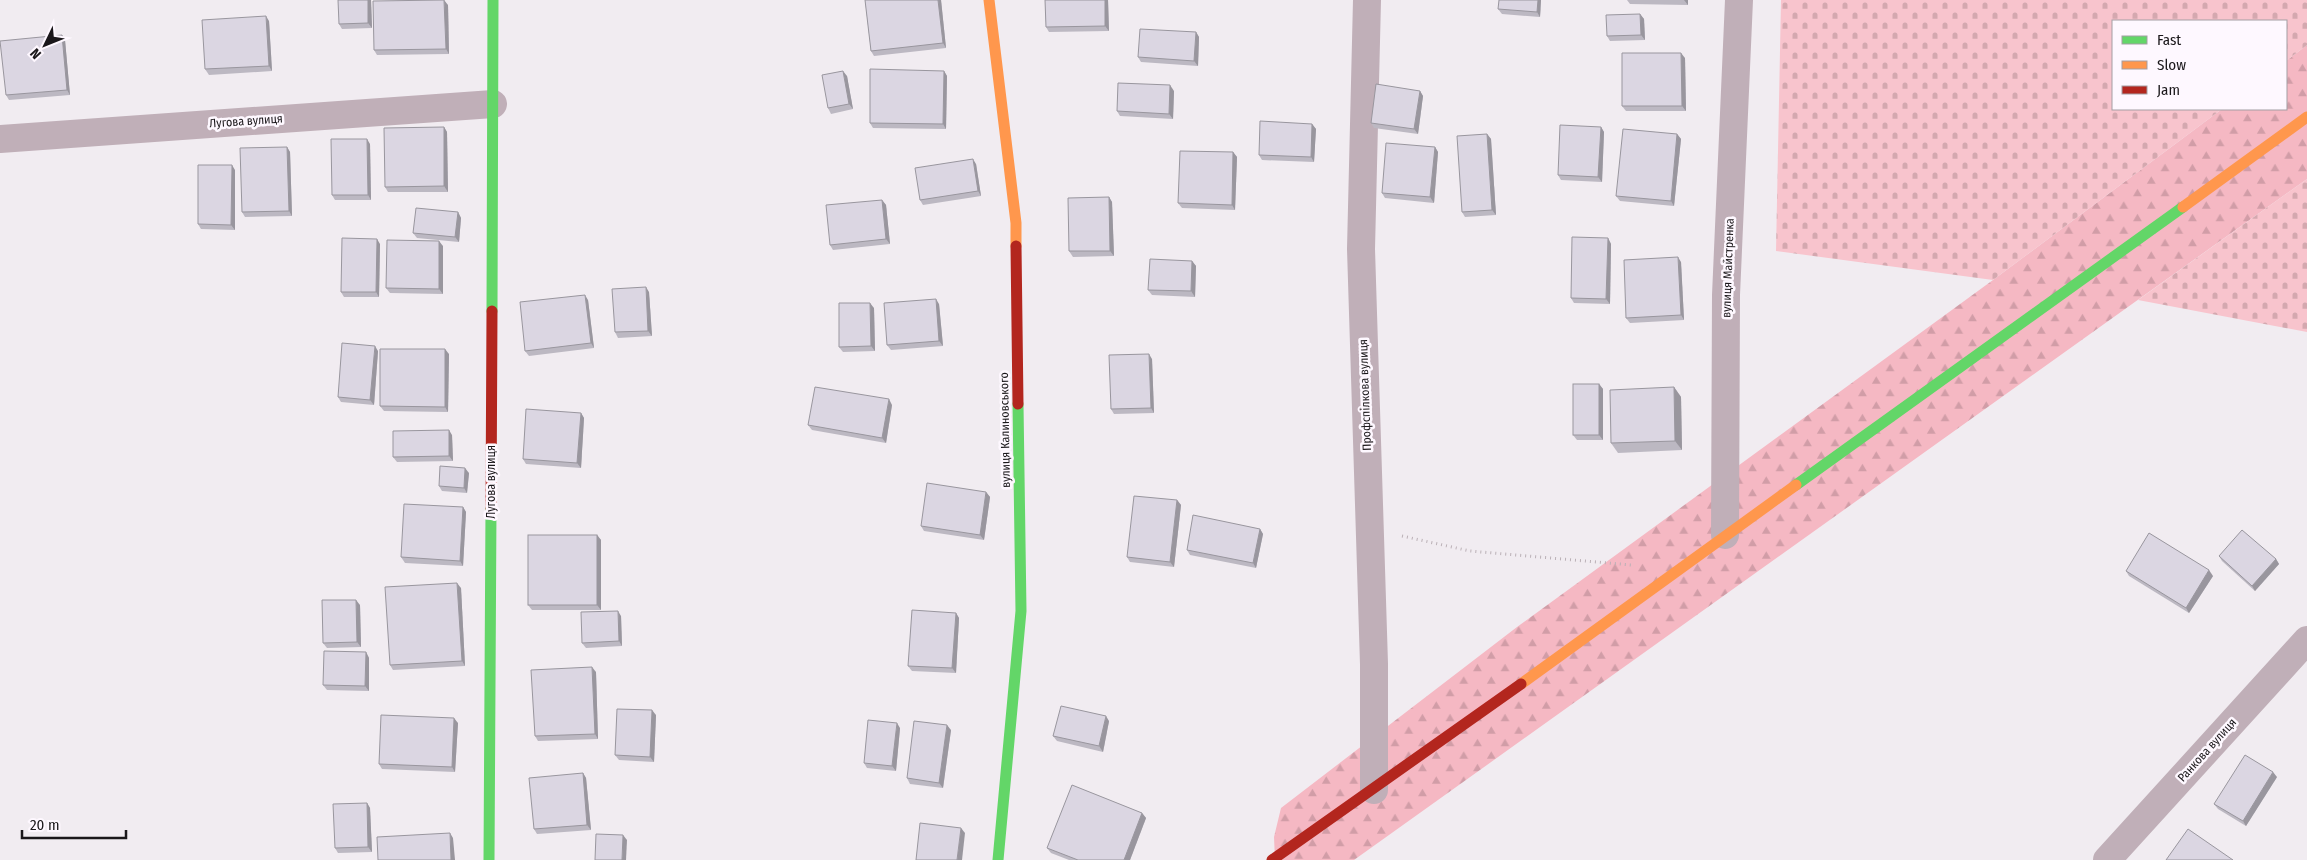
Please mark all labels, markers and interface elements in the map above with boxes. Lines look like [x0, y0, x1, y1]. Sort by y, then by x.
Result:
north arrow [20, 20, 70, 70]
legend [2112, 20, 2287, 110]
text: Fast [2157, 31, 2181, 49]
text: N [27, 45, 45, 62]
text: Slow [2157, 56, 2186, 74]
text: Jam [2157, 81, 2180, 99]
street label: Лугова вулиця [209, 111, 283, 131]
street label: вулиця Майстренка [1719, 218, 1737, 318]
street label: Профспілкова вулиця [1356, 339, 1374, 451]
street label: вулиця Калиновського [997, 372, 1013, 488]
street label: Лугова вулиця [484, 445, 498, 519]
street label: Ранкова вулиця [2175, 715, 2239, 785]
scale bar [22, 808, 126, 840]
text: 20 m [30, 816, 60, 834]

